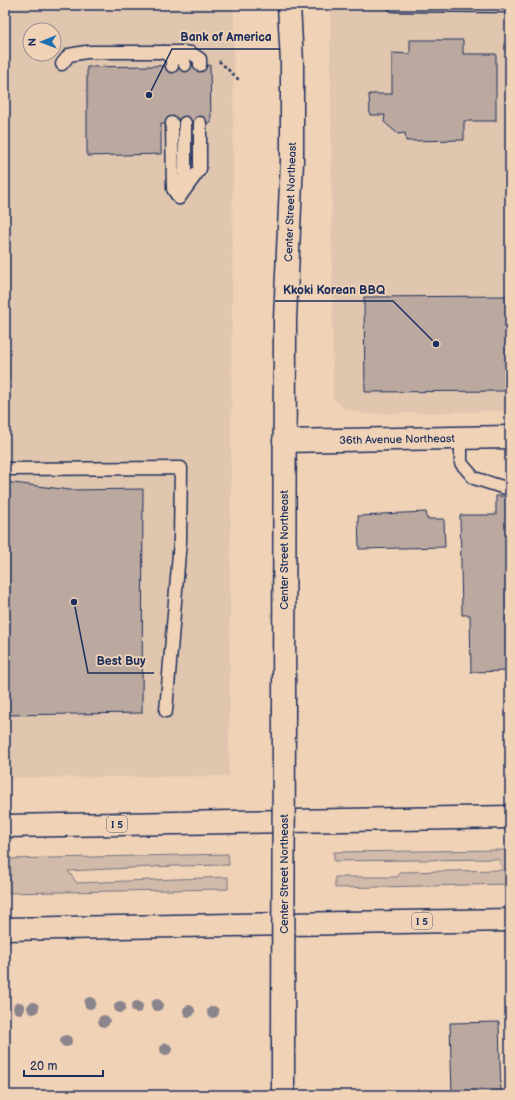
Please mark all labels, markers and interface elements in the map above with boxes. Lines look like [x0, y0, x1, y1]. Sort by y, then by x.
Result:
north arrow [22, 22, 62, 62]
callout: Bank of America [172, 25, 280, 49]
text: Bank of America [180, 30, 272, 45]
text: N [26, 38, 39, 46]
street label: Center Street Northeast [282, 141, 299, 262]
callout: Kkoki Korean BBQ [275, 277, 393, 301]
text: Kkoki Korean BBQ [283, 283, 385, 298]
street label: 36th Avenue Northeast [339, 432, 455, 447]
street label: Center Street Northeast [278, 490, 291, 610]
callout: Best Buy [88, 649, 154, 673]
text: Best Buy [96, 654, 146, 669]
street label: Center Street Northeast [278, 814, 291, 934]
road number: I 5 [107, 816, 127, 832]
road number: I 5 [412, 913, 432, 929]
scale bar [24, 1052, 103, 1078]
text: 20 m [30, 1059, 57, 1074]

